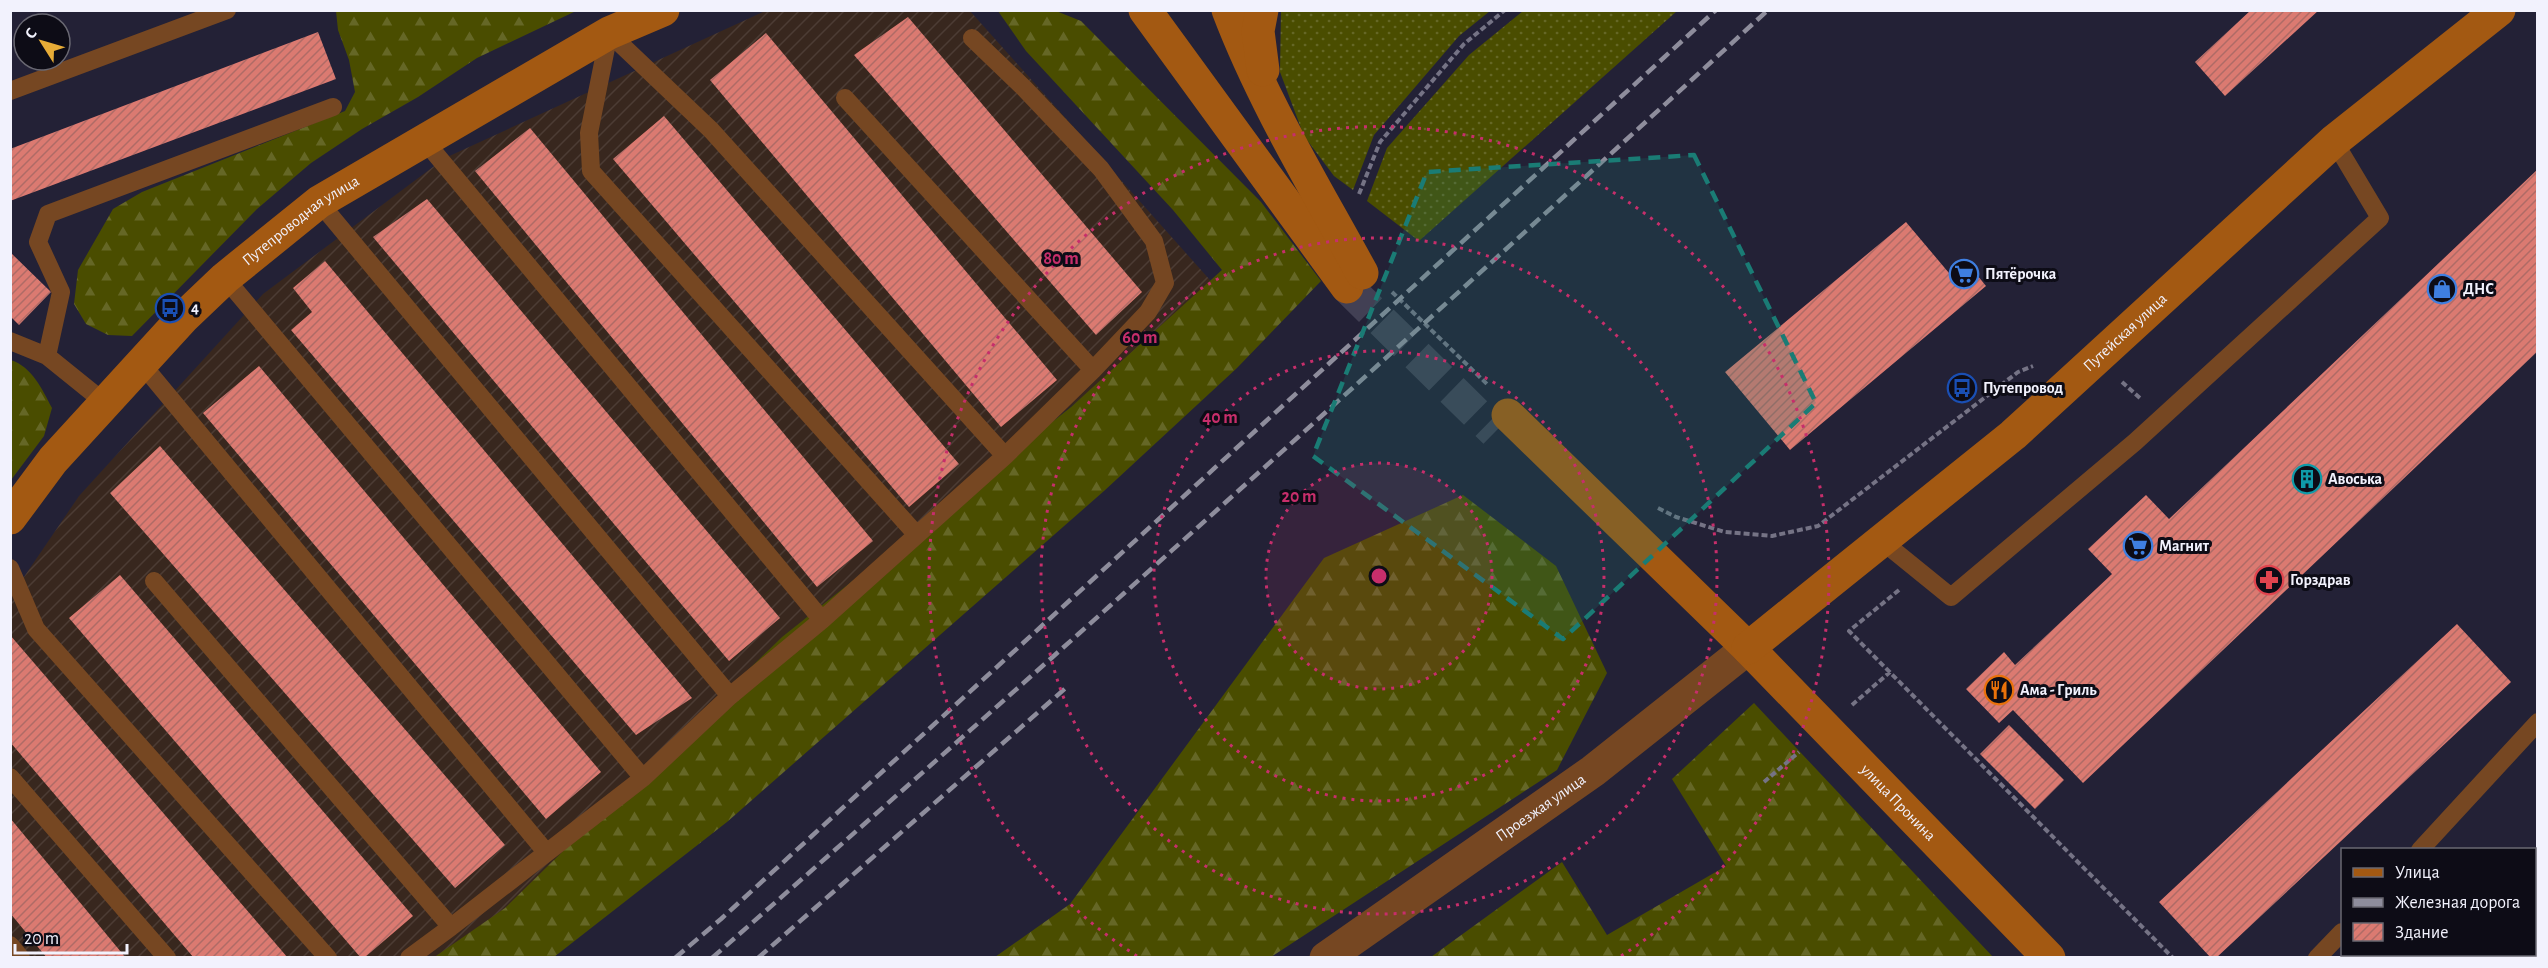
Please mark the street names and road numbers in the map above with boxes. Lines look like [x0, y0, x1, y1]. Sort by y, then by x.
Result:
street label: Путепроводная улица [239, 173, 362, 269]
street label: Путейская улица [2080, 290, 2170, 374]
street label: улица Пронина [1856, 761, 1939, 844]
street label: Проезжая улица [1493, 771, 1588, 845]

